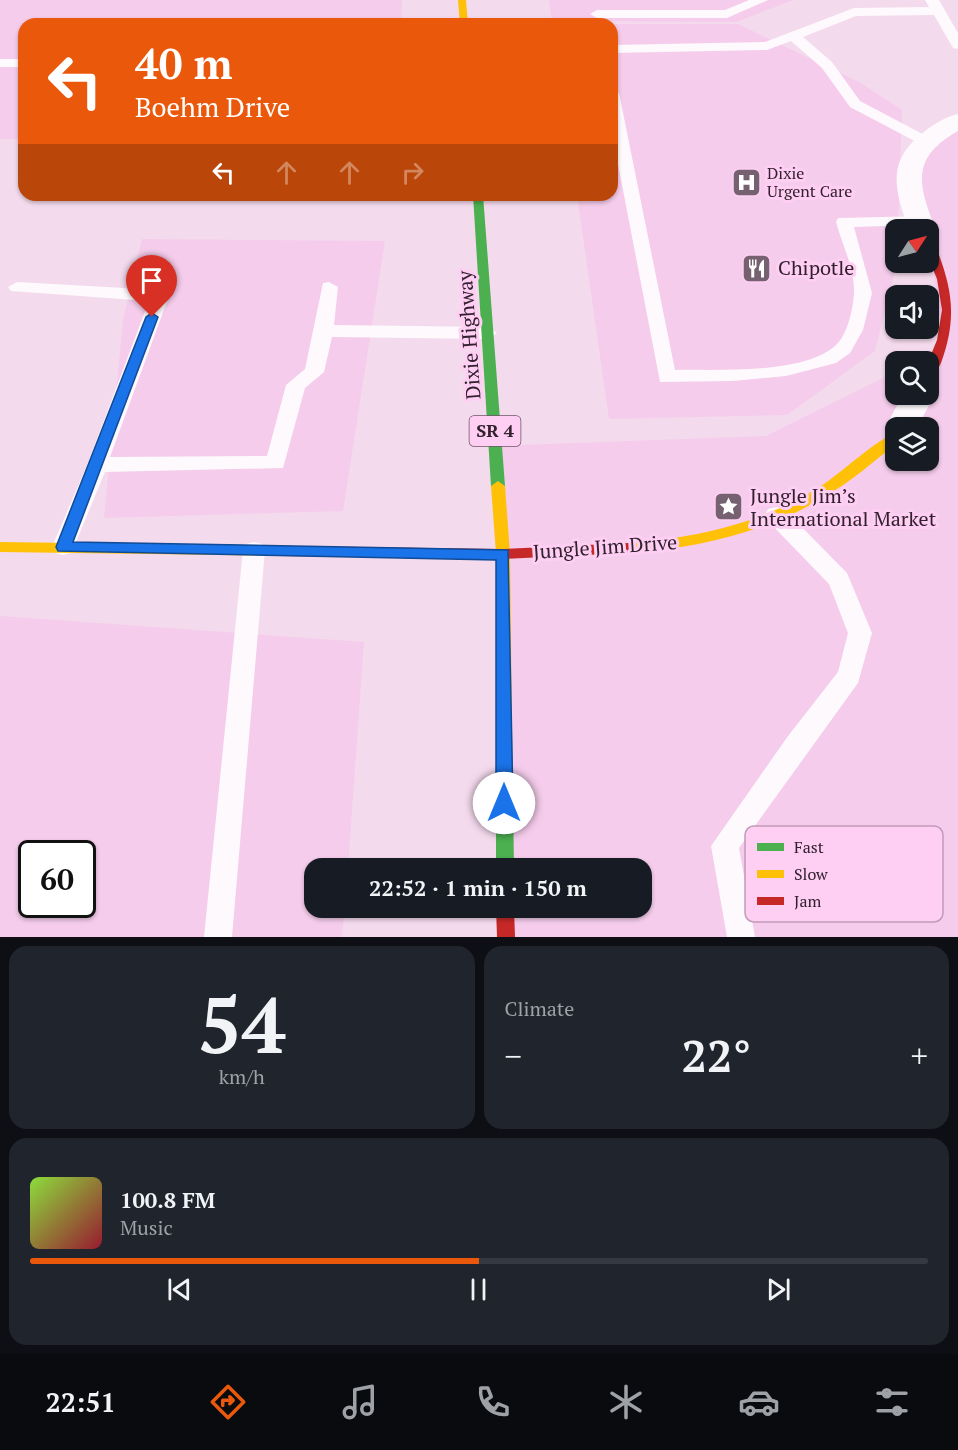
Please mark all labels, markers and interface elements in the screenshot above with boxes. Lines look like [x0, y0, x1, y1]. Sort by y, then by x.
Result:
text: 40 m [135, 35, 233, 91]
icon: left [36, 42, 114, 120]
text: Boehm Drive [135, 89, 290, 125]
icon: left [207, 156, 240, 189]
icon: ahead [270, 156, 303, 189]
icon: ahead [333, 156, 366, 189]
icon: right [396, 156, 429, 189]
place label: Dixie Urgent Care [767, 162, 852, 202]
hospital icon: Dixie Urgent Care [730, 166, 762, 198]
north arrow [885, 219, 939, 273]
map controls [885, 219, 939, 471]
restaurant icon: Chipotle [741, 252, 773, 284]
place label: Chipotle [778, 254, 854, 281]
pin [126, 255, 177, 317]
icon: arrive [135, 264, 168, 297]
street label: Dixie Highway [450, 269, 486, 400]
button: sound [885, 285, 939, 339]
button: search [885, 351, 939, 405]
road number: SR 4 [470, 416, 520, 446]
button: layers [885, 417, 939, 471]
place label: Jungle Jim’s International Market [750, 482, 937, 532]
place icon: Jungle Jim’s International Market [713, 491, 745, 523]
street label: Jungle Jim Drive [532, 528, 678, 565]
position arrow [472, 771, 536, 835]
legend [745, 826, 943, 922]
text: Fast [794, 836, 824, 858]
speed limit sign: 60 [18, 840, 96, 918]
text: Slow [794, 863, 828, 885]
text: 22:52 · 1 min · 150 m [369, 873, 587, 902]
text: Jam [794, 890, 822, 912]
text: 54 [198, 972, 286, 1075]
text: Climate [505, 995, 574, 1022]
text: 22° [682, 1025, 751, 1085]
text: − [505, 1034, 522, 1077]
text: + [910, 1034, 928, 1077]
text: km/h [219, 1063, 265, 1090]
text: 100.8 FM [120, 1185, 215, 1214]
text: Music [120, 1214, 173, 1241]
icon: previous [163, 1273, 196, 1306]
icon: pause [462, 1273, 495, 1306]
icon: next [762, 1273, 795, 1306]
icon: directions [207, 1381, 249, 1423]
icon: music [339, 1381, 381, 1423]
icon: phone [472, 1381, 514, 1423]
icon: climate [605, 1381, 647, 1423]
icon: car [738, 1381, 780, 1423]
icon: filters [871, 1381, 913, 1423]
text: 22:51 [45, 1384, 116, 1420]

